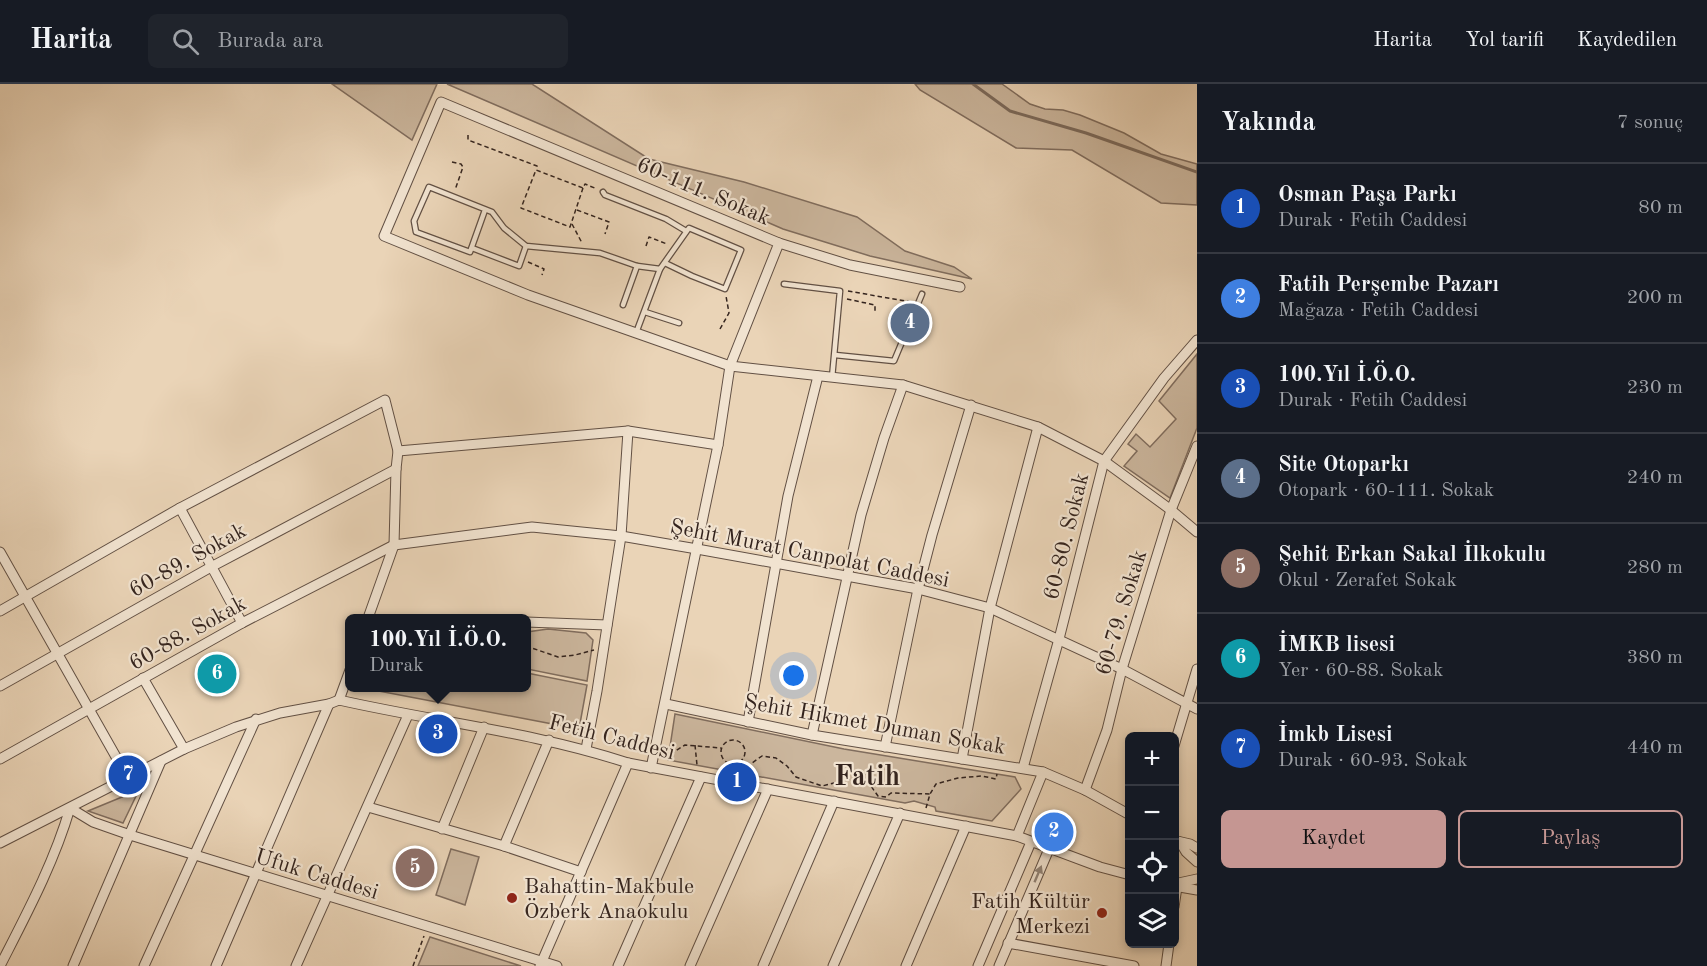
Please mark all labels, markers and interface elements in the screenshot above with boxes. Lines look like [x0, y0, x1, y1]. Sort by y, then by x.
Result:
search box [148, 14, 568, 68]
icon: search [169, 25, 202, 58]
text: Harita [30, 27, 112, 55]
text: Burada ara [217, 30, 323, 52]
text: Harita [1373, 30, 1432, 51]
text: Yol tarifi [1465, 30, 1544, 51]
text: Kaydedilen [1577, 30, 1677, 51]
text: Yakında [1221, 110, 1316, 136]
text: 7 sonuç [1617, 113, 1683, 133]
street label: 60-111. Sokak [633, 154, 773, 230]
text: Osman Paşa Parkı [1278, 184, 1457, 206]
text: 1 [1235, 198, 1246, 218]
text: 80 m [1638, 198, 1683, 218]
text: Durak · Fetih Caddesi [1278, 211, 1467, 231]
text: Fatih Perşembe Pazarı [1278, 274, 1499, 296]
text: 2 [1235, 288, 1246, 308]
text: 200 m [1627, 288, 1683, 308]
pin: 4 [890, 300, 930, 346]
text: Mağaza · Fetih Caddesi [1278, 301, 1478, 321]
text: 100.Yıl İ.Ö.O. [1278, 364, 1416, 386]
text: 3 [1235, 378, 1246, 398]
text: 230 m [1627, 378, 1683, 398]
text: Durak · Fetih Caddesi [1278, 391, 1467, 411]
text: Site Otoparkı [1278, 454, 1409, 476]
text: 4 [1235, 468, 1246, 488]
text: 240 m [1627, 468, 1683, 488]
street label: 60-80. Sokak [1041, 471, 1093, 602]
text: Otopark · 60-111. Sokak [1278, 481, 1494, 501]
street label: Şehit Murat Canpolat Caddesi [668, 516, 951, 592]
street label: 60-89. Sokak [126, 520, 250, 602]
text: Şehit Erkan Sakal İlkokulu [1278, 544, 1546, 566]
street label: 60-79. Sokak [1092, 547, 1151, 678]
text: 5 [1235, 558, 1246, 578]
text: 280 m [1627, 558, 1683, 578]
text: Okul · Zerafet Sokak [1278, 571, 1457, 591]
street label: 60-88. Sokak [124, 589, 250, 675]
popup [345, 614, 531, 692]
text: 100.Yıl İ.Ö.O. [369, 629, 507, 651]
text: İMKB lisesi [1278, 634, 1395, 656]
text: 6 [1235, 648, 1246, 668]
text: 380 m [1627, 648, 1683, 668]
pin: 6 [198, 652, 236, 696]
text: Durak [369, 656, 424, 676]
your location [779, 661, 808, 690]
text: Yer · 60-88. Sokak [1278, 661, 1443, 681]
street label: Şehit Hikmet Duman Sokak [742, 691, 1007, 759]
pin: 3 [418, 712, 458, 756]
street label: Fetih Caddesi [546, 712, 677, 764]
text: İmkb Lisesi [1278, 724, 1392, 746]
map controls [1125, 732, 1179, 948]
button: + [1125, 732, 1179, 786]
text: 7 [1235, 738, 1246, 758]
text: 440 m [1627, 738, 1683, 758]
text: Durak · 60-93. Sokak [1278, 751, 1468, 771]
pin: 7 [108, 752, 148, 798]
pin: 1 [718, 760, 756, 804]
district label: Fatih [834, 764, 900, 792]
button: − [1125, 786, 1179, 840]
pin: 2 [1034, 810, 1074, 855]
button: Kaydet [1221, 810, 1446, 868]
button: Paylaş [1458, 810, 1683, 868]
button: locate [1125, 840, 1179, 894]
street label: Ufuk Caddesi [252, 846, 381, 904]
pin: 5 [396, 846, 434, 890]
one-way arrow [1034, 865, 1043, 882]
place label: Bahattin-Makbule Özberk Anaokulu [524, 876, 694, 923]
marker: Bahattin-Makbule Özberk Anaokulu [505, 891, 519, 905]
place label: Fatih Kültür Merkezi [971, 891, 1090, 938]
button: layers [1125, 894, 1179, 948]
marker: Fatih Kültür Merkezi [1095, 906, 1109, 920]

